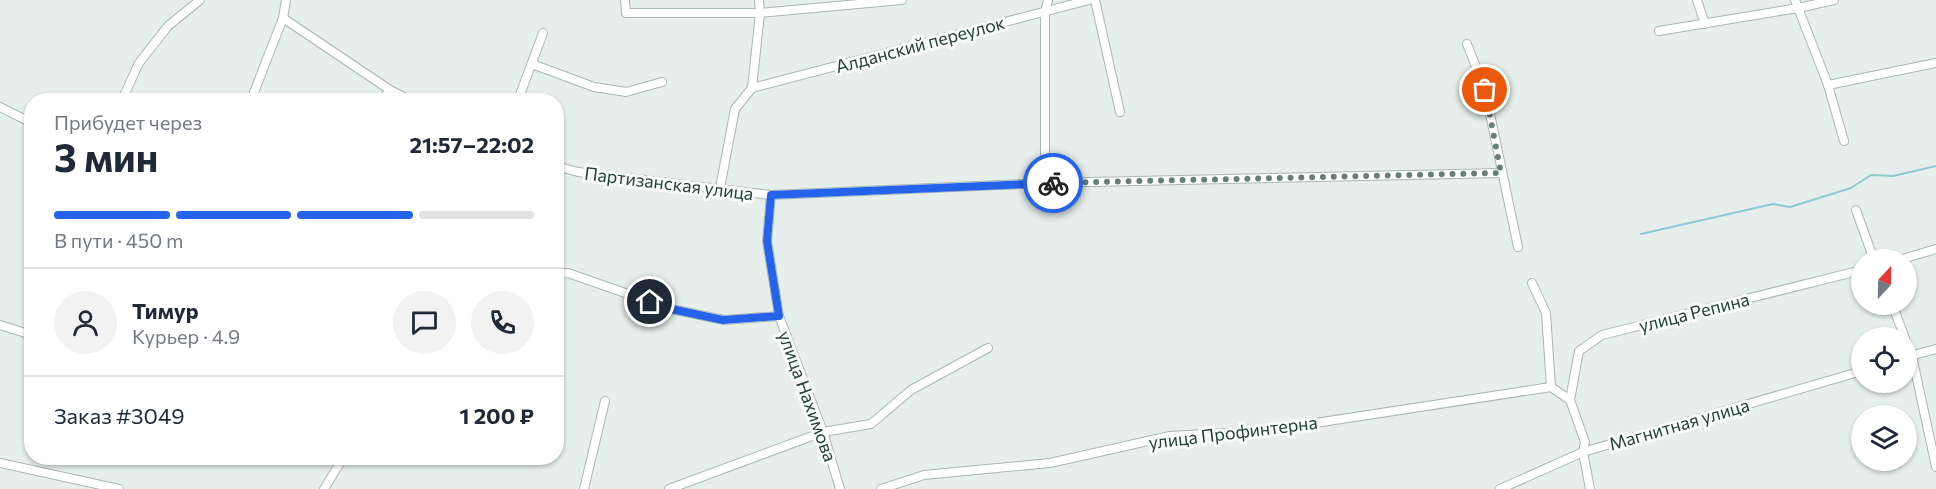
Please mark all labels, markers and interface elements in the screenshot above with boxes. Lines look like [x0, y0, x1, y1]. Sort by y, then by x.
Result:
street label: Алданский переулок [833, 11, 1008, 77]
pin [1459, 64, 1510, 115]
icon: bag [1468, 73, 1501, 106]
text: Прибудет через [54, 110, 202, 134]
text: 21:57–22:02 [409, 131, 534, 158]
text: 3 мин [54, 132, 158, 180]
courier [1023, 153, 1083, 213]
street label: Партизанская улица [583, 162, 755, 204]
icon: bike [1037, 167, 1070, 200]
text: В пути · 450 m [54, 228, 184, 252]
north arrow [1851, 249, 1917, 315]
map controls [1851, 249, 1917, 471]
pin [624, 276, 675, 327]
icon: home [633, 285, 666, 318]
street label: улица Репина [1636, 288, 1752, 336]
button: person [54, 291, 117, 354]
button: chat [393, 291, 456, 354]
button: phone [471, 291, 534, 354]
text: Тимур [132, 297, 199, 324]
text: Курьер · 4.9 [132, 324, 240, 348]
street label: улица Нахимова [774, 327, 842, 465]
button: locate [1851, 327, 1917, 393]
street label: Магнитная улица [1606, 393, 1752, 455]
text: Заказ #3049 [54, 402, 185, 429]
text: 1 200 ₽ [460, 402, 534, 429]
button: layers [1851, 405, 1917, 471]
street label: улица Профинтерна [1147, 411, 1319, 453]

